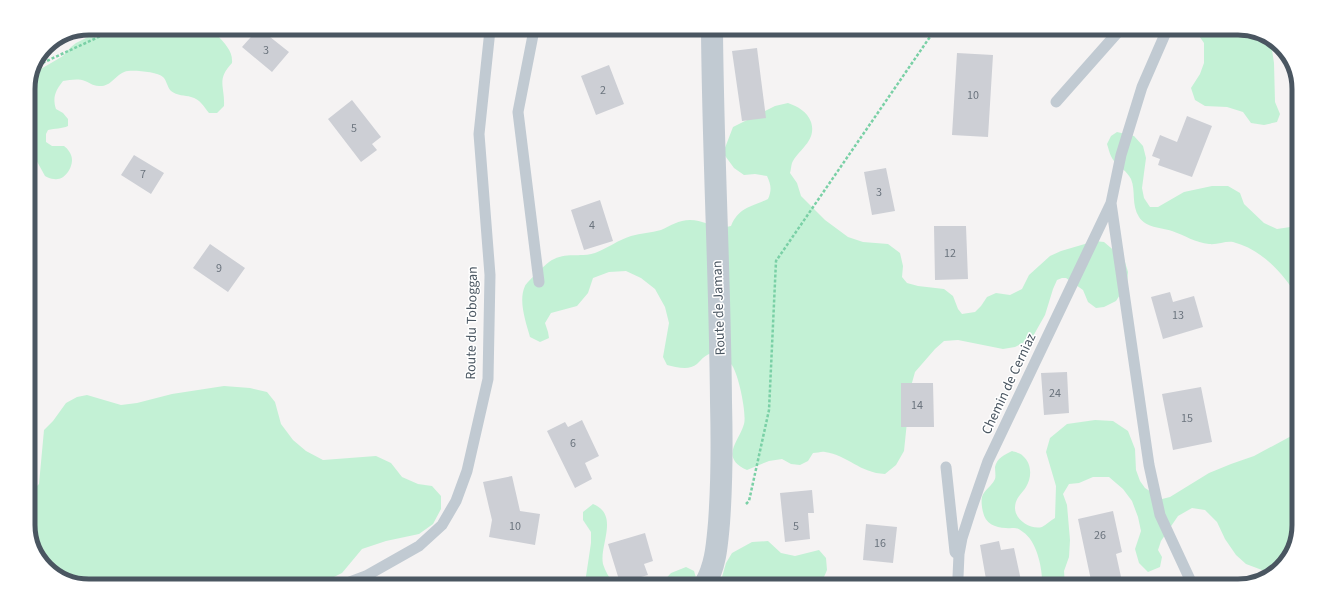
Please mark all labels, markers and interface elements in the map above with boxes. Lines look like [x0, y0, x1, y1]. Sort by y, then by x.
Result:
house number: 3 [263, 42, 269, 59]
house number: 2 [600, 82, 606, 99]
house number: 10 [967, 87, 979, 104]
house number: 5 [351, 120, 357, 137]
house number: 7 [140, 166, 146, 183]
house number: 3 [876, 184, 882, 201]
house number: 4 [589, 217, 595, 234]
house number: 12 [944, 245, 956, 262]
house number: 9 [216, 260, 222, 277]
street label: Route de Jaman [707, 260, 731, 356]
street label: Route du Toboggan [461, 266, 483, 380]
house number: 13 [1172, 307, 1184, 324]
street label: Chemin de Cerniaz [977, 330, 1041, 438]
house number: 24 [1049, 385, 1061, 402]
house number: 14 [911, 397, 923, 414]
house number: 15 [1181, 410, 1193, 427]
house number: 6 [570, 435, 576, 452]
house number: 10 [509, 518, 521, 535]
house number: 5 [793, 518, 799, 535]
house number: 26 [1094, 527, 1106, 544]
house number: 16 [874, 535, 886, 552]

